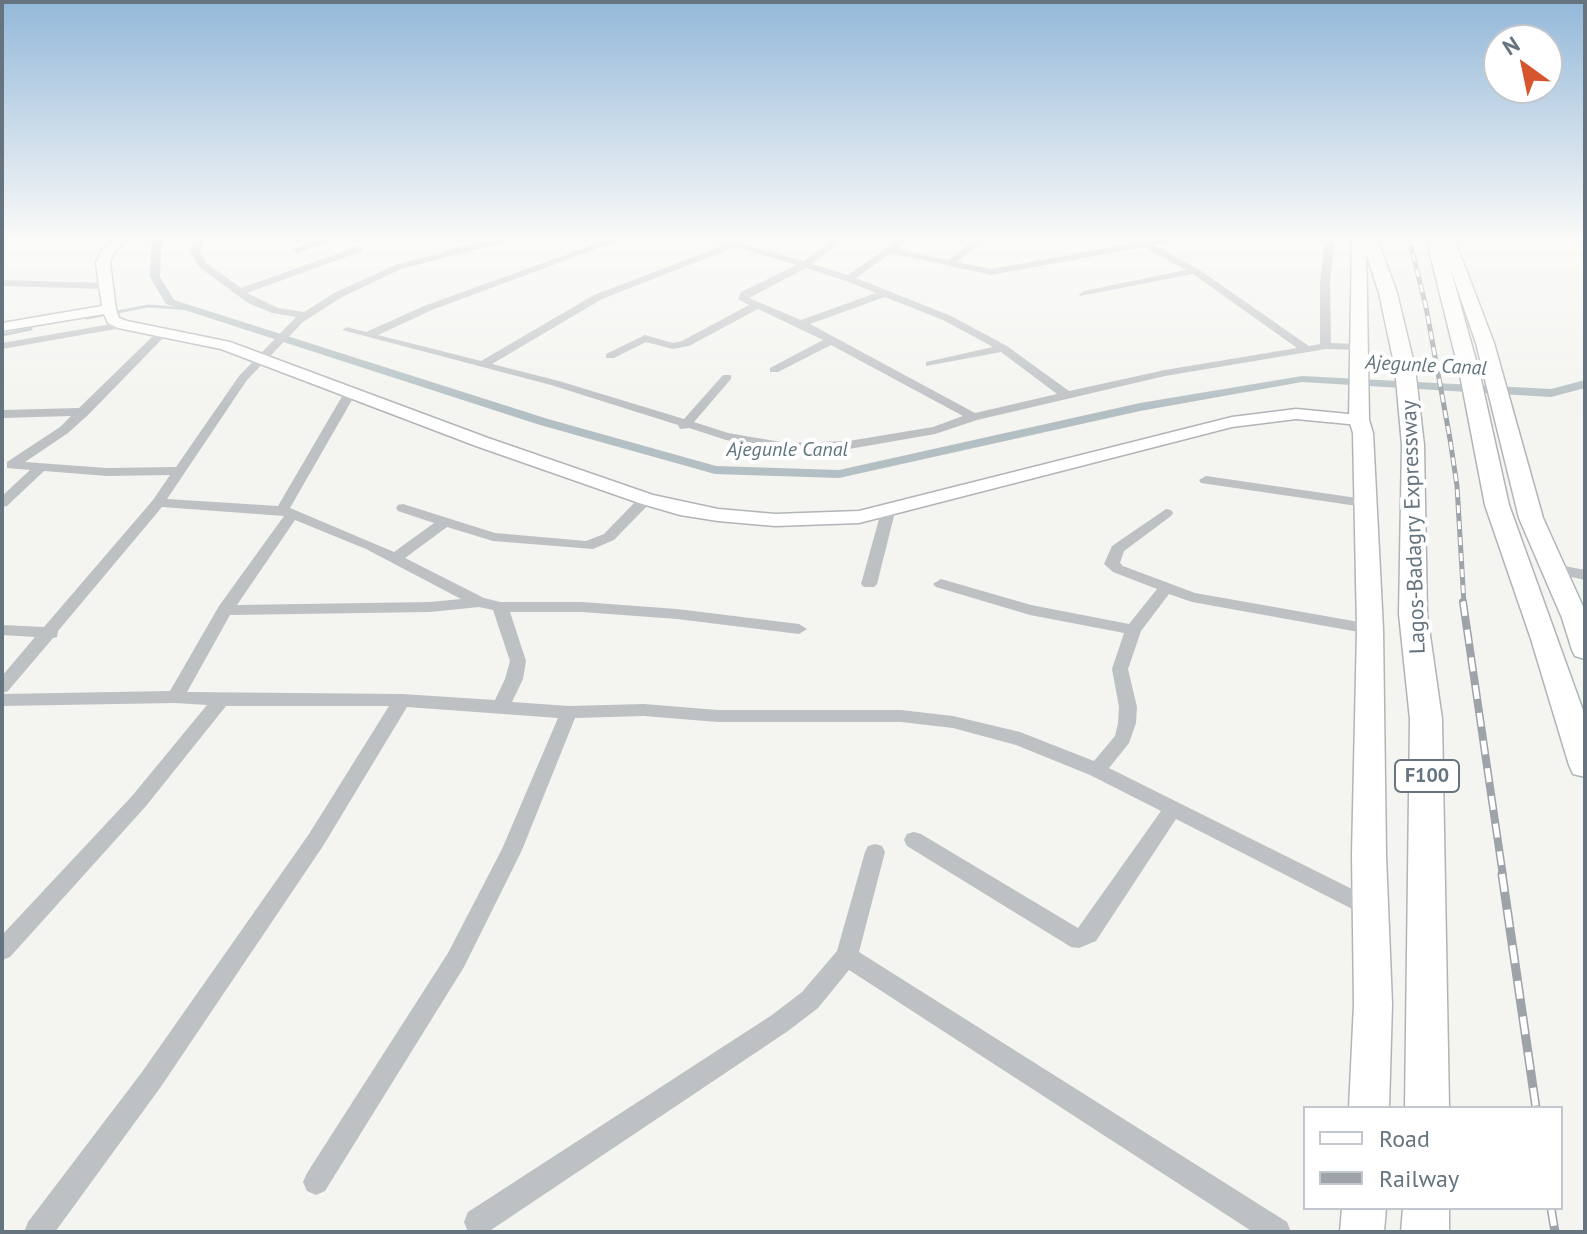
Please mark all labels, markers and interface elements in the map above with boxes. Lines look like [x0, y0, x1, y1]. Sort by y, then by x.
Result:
north arrow [1483, 24, 1563, 104]
text: N [1497, 30, 1525, 61]
water label: Ajegunle Canal [1365, 351, 1487, 381]
street label: Lagos-Badagry Expressway [1396, 400, 1432, 654]
water label: Ajegunle Canal [726, 438, 848, 462]
road number: F100 [1395, 760, 1459, 792]
legend [1303, 1106, 1563, 1210]
text: Road [1379, 1123, 1430, 1154]
text: Railway [1379, 1163, 1459, 1194]

